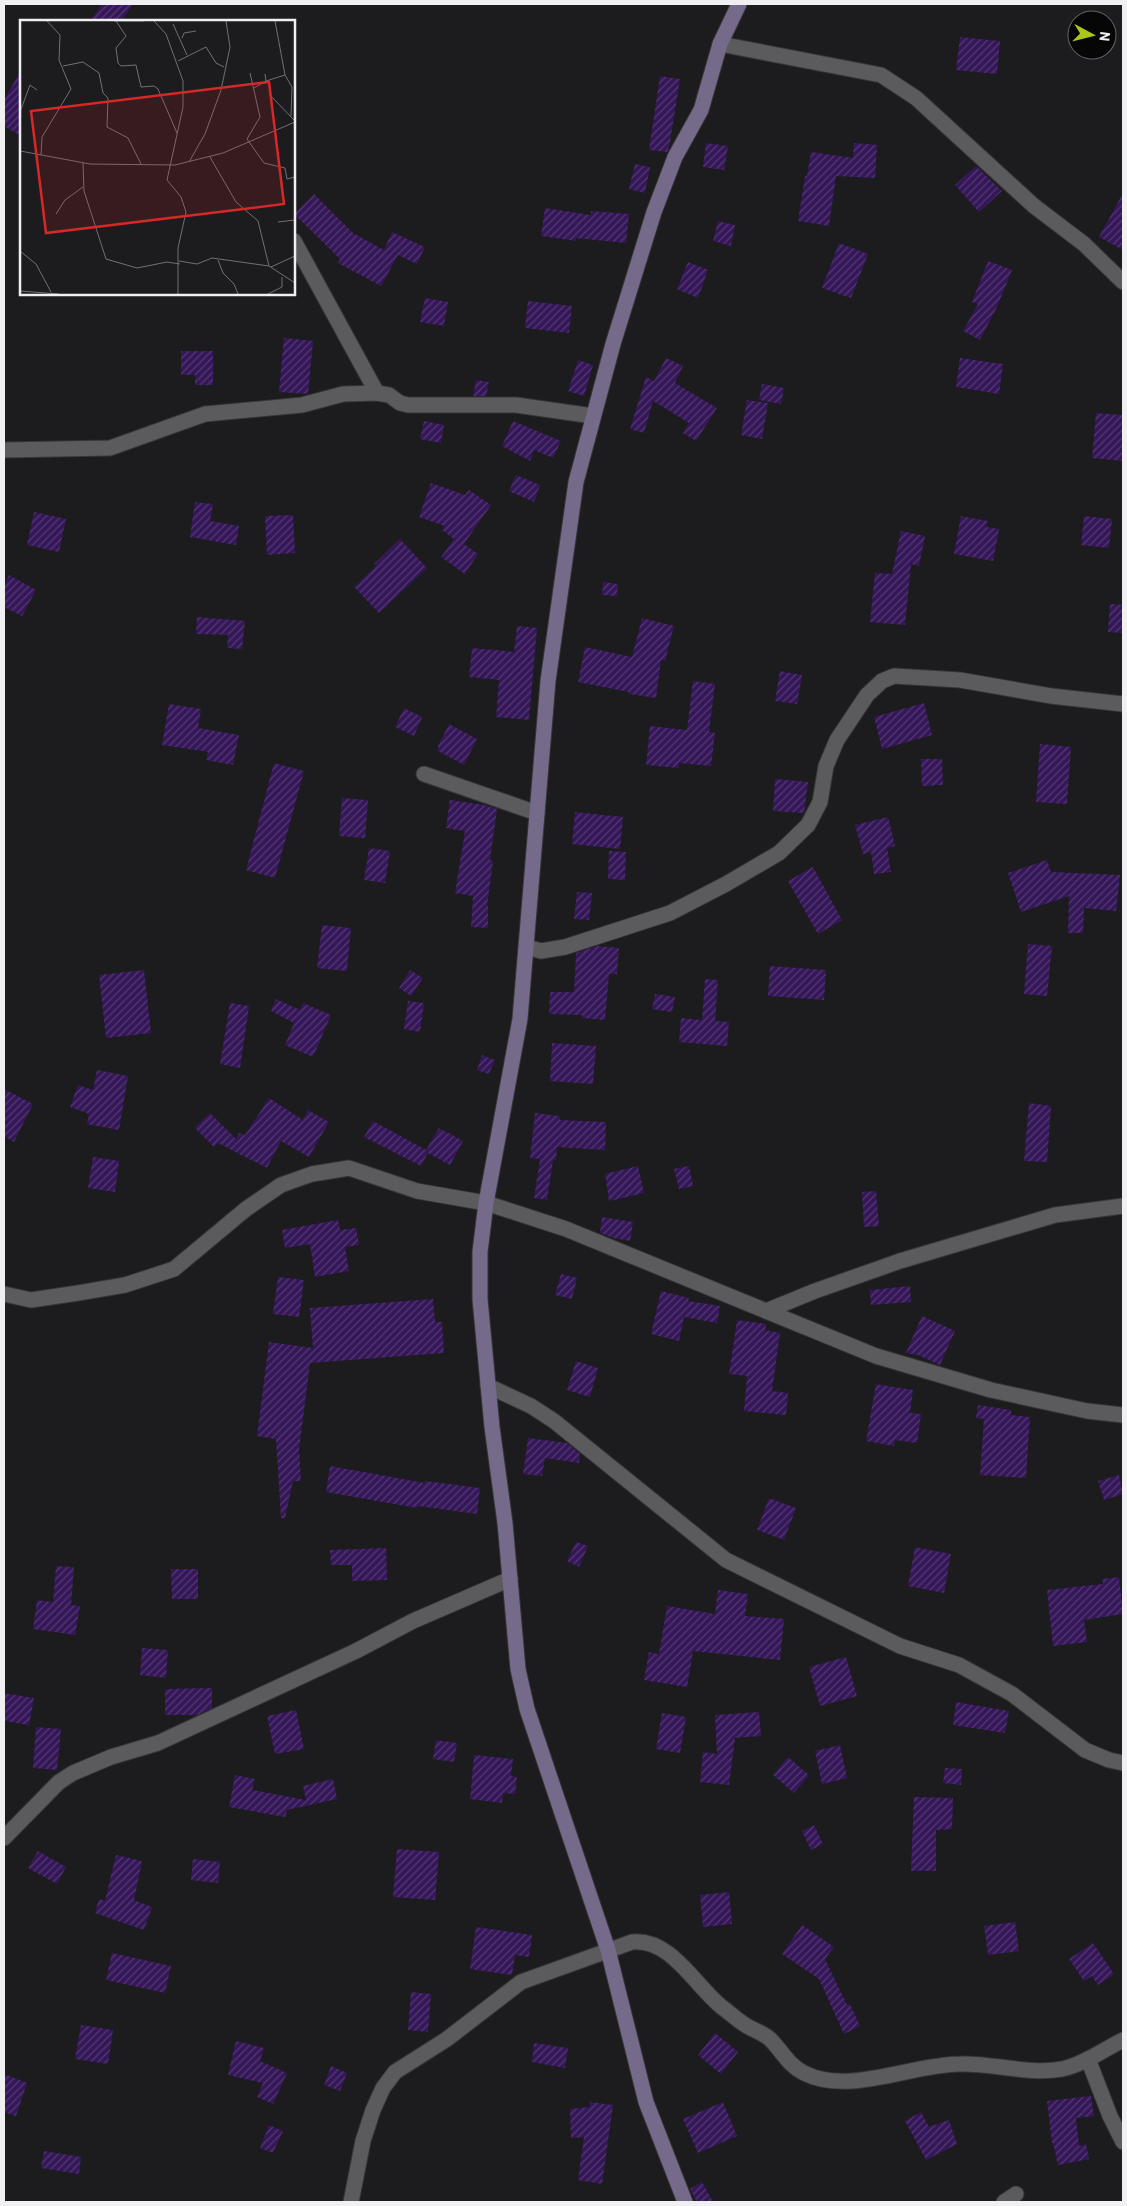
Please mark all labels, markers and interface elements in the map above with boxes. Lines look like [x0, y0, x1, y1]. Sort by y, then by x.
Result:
north arrow [1067, 10, 1117, 60]
inset map [20, 20, 295, 295]
text: N [1096, 31, 1114, 42]

